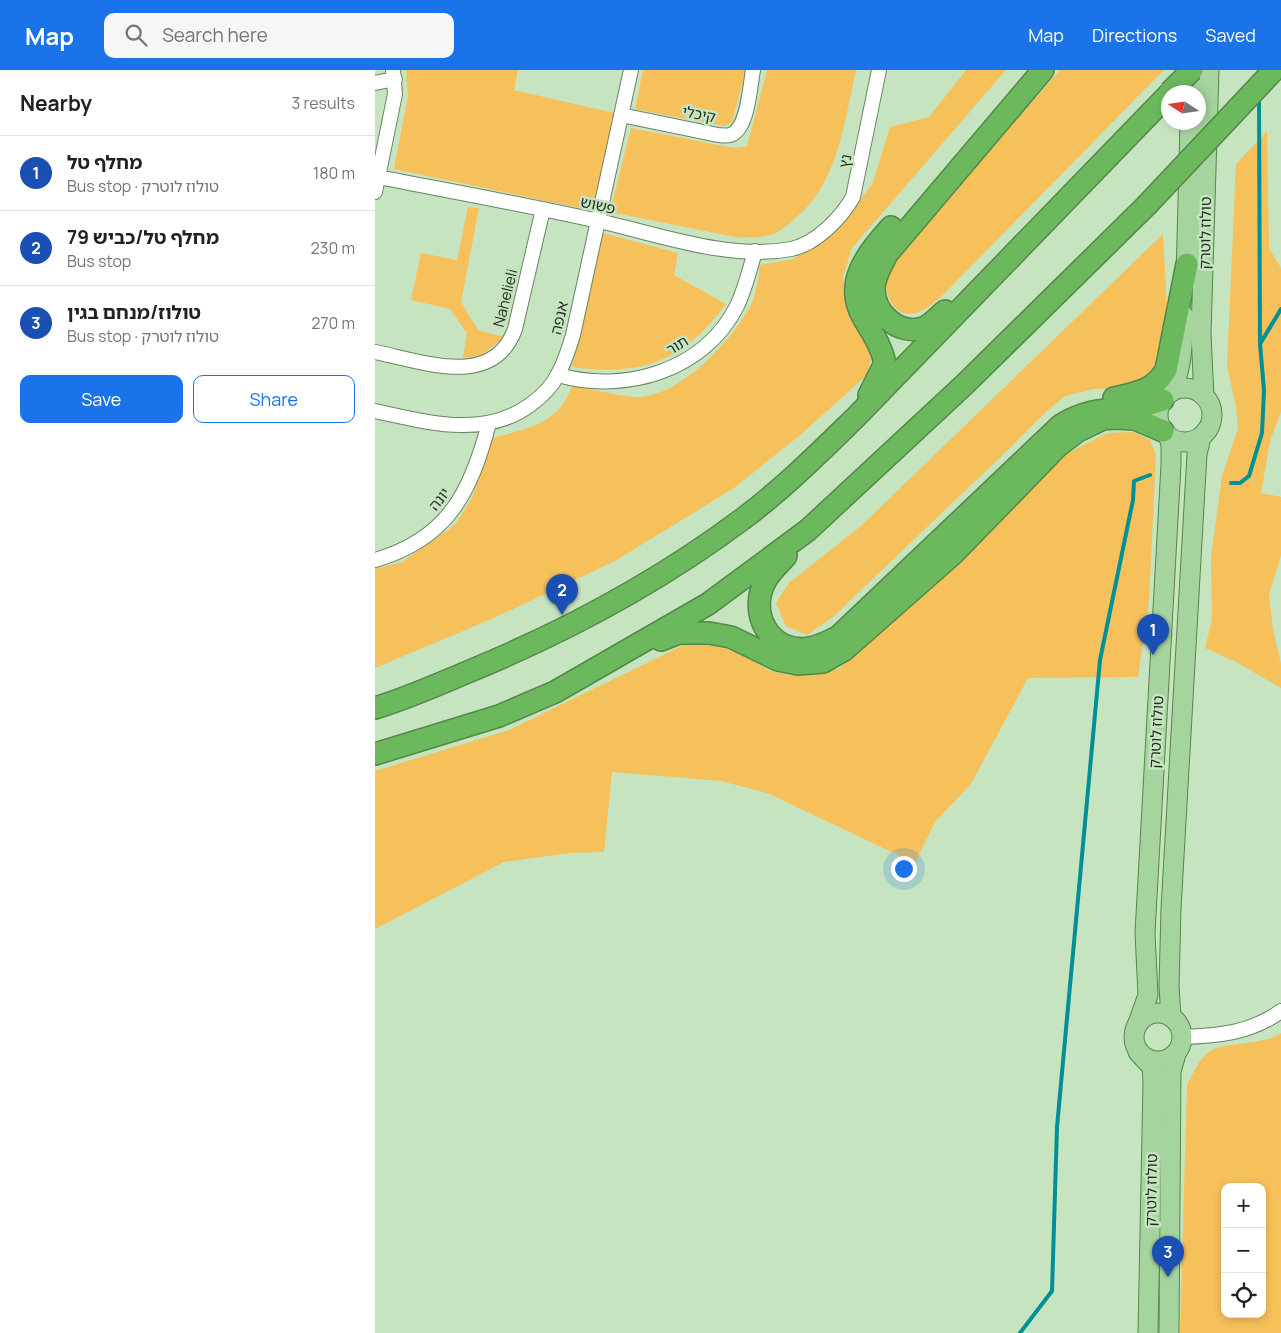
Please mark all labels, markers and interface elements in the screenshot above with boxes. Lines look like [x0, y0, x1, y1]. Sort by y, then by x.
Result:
search box [104, 13, 454, 58]
text: Map [25, 19, 74, 52]
icon: search [122, 21, 150, 49]
text: Search here [162, 22, 268, 48]
text: Map [1028, 23, 1064, 47]
text: Directions [1092, 23, 1177, 47]
text: Saved [1205, 23, 1256, 47]
north arrow [1161, 85, 1206, 130]
text: Nearby [20, 89, 92, 117]
text: 3 results [292, 92, 355, 114]
street label: קיכלי [680, 100, 718, 128]
text: מחלף טל [67, 149, 142, 175]
street label: נץ [833, 152, 857, 170]
text: 1 [32, 162, 40, 184]
text: 180 m [313, 162, 355, 184]
text: Bus stop · טולוז לוטרק [67, 175, 219, 197]
street label: פשוש [578, 191, 618, 219]
street label: טולוז לוטרק [1194, 196, 1216, 270]
text: מחלף טל/כביש 79 [67, 224, 219, 250]
text: 2 [31, 237, 41, 259]
text: 230 m [311, 237, 355, 259]
text: Bus stop [67, 250, 131, 272]
street label: Nahelieli [488, 267, 522, 329]
text: טולוז/מנחם בגין [67, 299, 201, 325]
street label: אנפה [545, 299, 573, 337]
text: 3 [31, 312, 41, 334]
text: 270 m [311, 312, 355, 334]
text: Bus stop · טולוז לוטרק [67, 325, 219, 347]
street label: תור [662, 330, 692, 360]
button: Save [20, 375, 183, 423]
button: Share [193, 375, 355, 423]
street label: יונה [423, 483, 455, 515]
pin: 2 [546, 574, 578, 615]
pin: 1 [1137, 614, 1169, 655]
street label: טולוז לוטרק [1144, 695, 1168, 769]
your location [891, 856, 917, 882]
street label: טולוז לוטרק [1140, 1153, 1162, 1227]
map controls [1221, 1183, 1266, 1318]
button: + [1221, 1183, 1266, 1228]
button: − [1221, 1228, 1266, 1273]
pin: 3 [1152, 1236, 1184, 1277]
button: locate [1221, 1273, 1266, 1318]

